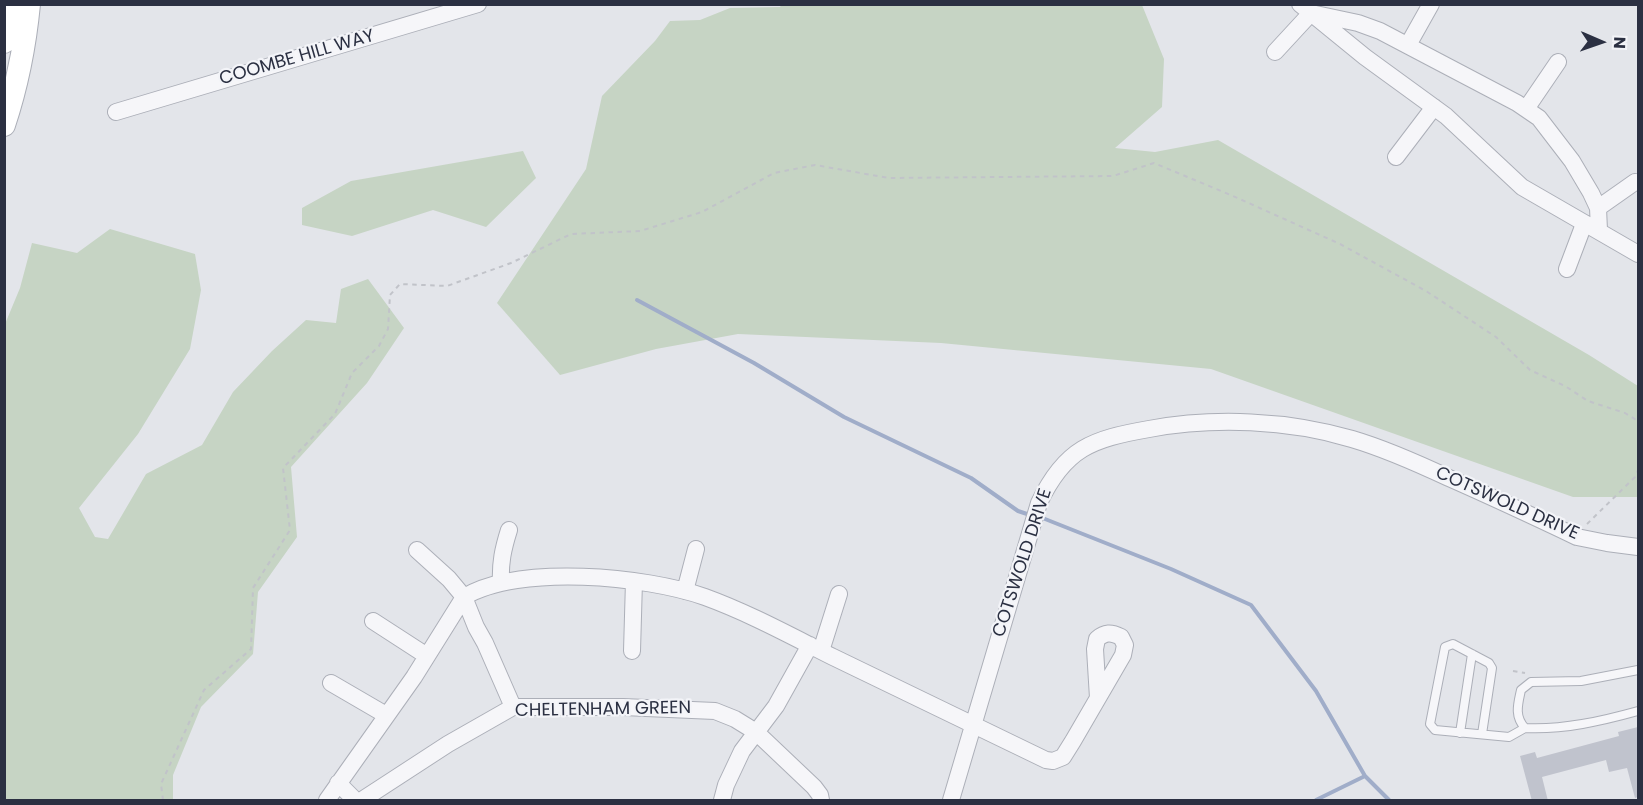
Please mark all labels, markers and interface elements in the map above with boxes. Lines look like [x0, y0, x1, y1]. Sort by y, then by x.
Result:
north arrow [1571, 12, 1631, 72]
street label: COOMBE HILL WAY [217, 26, 377, 90]
text: N [1608, 36, 1631, 49]
street label: COTSWOLD DRIVE [1432, 463, 1582, 545]
street label: COTSWOLD DRIVE [989, 486, 1057, 640]
street label: CHELTENHAM GREEN [515, 698, 691, 722]

